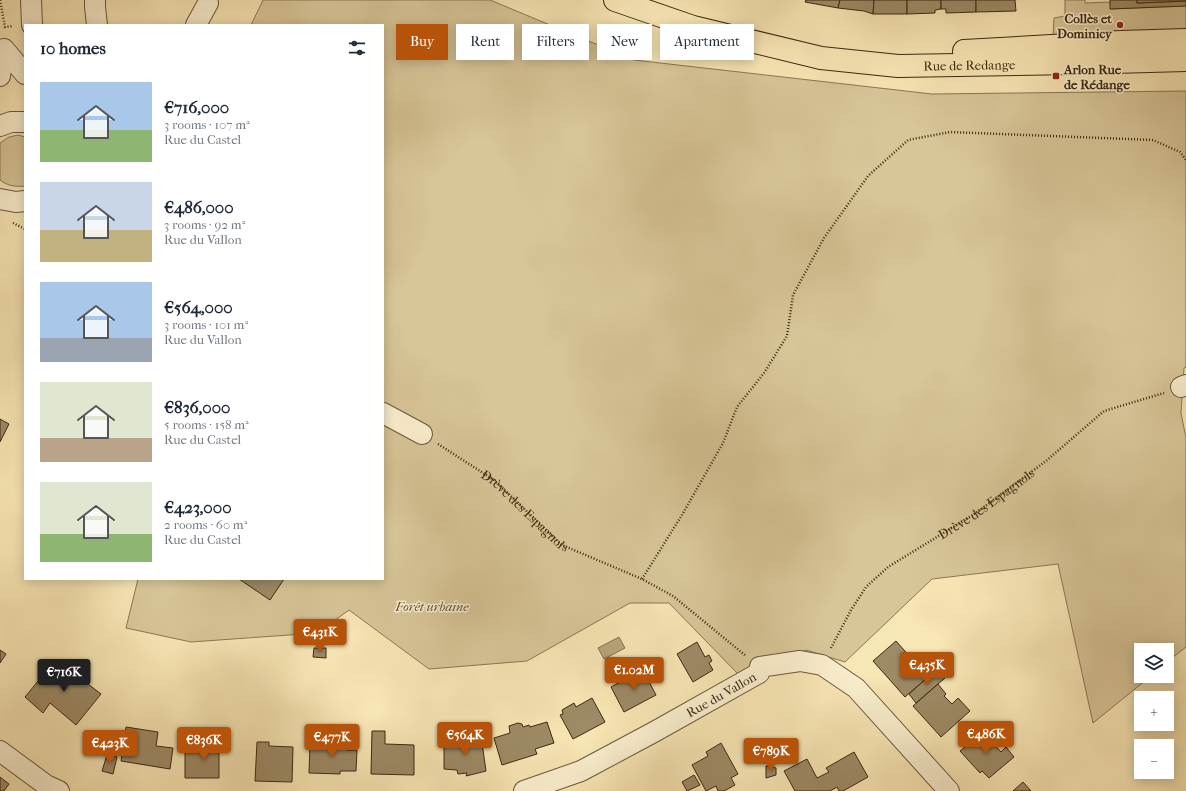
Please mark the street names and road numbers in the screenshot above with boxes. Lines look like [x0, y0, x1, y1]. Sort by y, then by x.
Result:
street label: Rue de Redange [923, 57, 1016, 74]
street label: Drève des Espagnols [936, 465, 1037, 542]
street label: Drève des Espagnols [478, 467, 571, 555]
street label: Rue du Vallon [684, 669, 759, 720]

